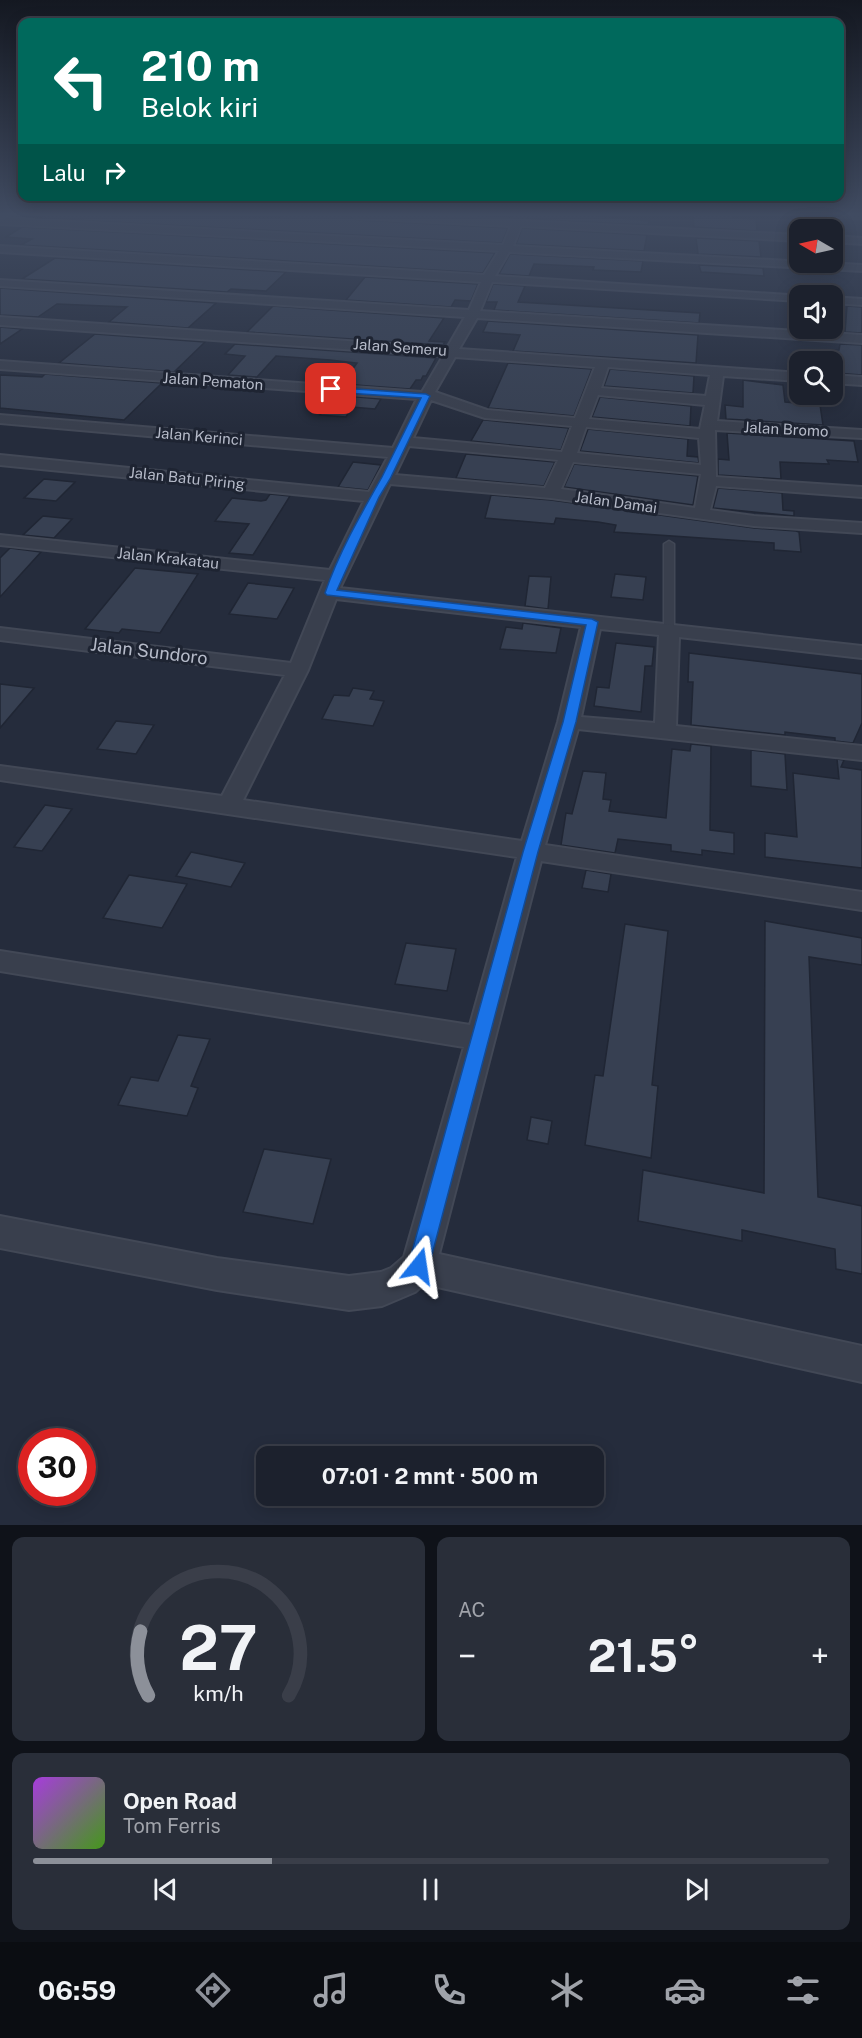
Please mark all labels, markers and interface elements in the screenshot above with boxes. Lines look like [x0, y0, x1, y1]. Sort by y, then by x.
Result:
text: 210 m [141, 41, 260, 90]
icon: left [42, 42, 120, 120]
text: Belok kiri [141, 91, 258, 123]
icon: right [98, 156, 131, 189]
text: Lalu [42, 160, 86, 186]
north arrow [789, 219, 843, 273]
map controls [789, 219, 843, 405]
button: sound [789, 285, 843, 339]
street label: Jalan Semeru [353, 335, 447, 359]
button: search [789, 351, 843, 405]
pin [305, 363, 356, 414]
street label: Jalan Pematon [162, 369, 264, 393]
icon: arrive [314, 372, 347, 405]
street label: Jalan Bromo [743, 418, 829, 440]
street label: Jalan Kerinci [155, 424, 243, 448]
street label: Jalan Batu Piring [128, 463, 246, 493]
street label: Jalan Damai [574, 488, 658, 516]
street label: Jalan Krakatau [116, 544, 220, 572]
street label: Jalan Sundoro [89, 633, 209, 669]
position arrow [387, 1234, 451, 1298]
speed limit sign: 30 [18, 1428, 96, 1506]
text: 07:01 · 2 mnt · 500 m [322, 1463, 538, 1489]
text: AC [458, 1598, 485, 1622]
text: 27 [179, 1611, 258, 1684]
text: 21.5° [588, 1629, 699, 1682]
text: − [458, 1637, 476, 1675]
text: + [811, 1637, 829, 1675]
text: km/h [193, 1681, 244, 1706]
text: Open Road [123, 1788, 237, 1814]
text: Tom Ferris [123, 1814, 221, 1838]
icon: previous [149, 1873, 182, 1906]
icon: pause [414, 1873, 447, 1906]
icon: next [680, 1873, 713, 1906]
icon: directions [192, 1969, 234, 2011]
icon: music [310, 1969, 352, 2011]
icon: phone [428, 1969, 470, 2011]
icon: climate [546, 1969, 588, 2011]
icon: car [664, 1969, 706, 2011]
icon: filters [782, 1969, 824, 2011]
text: 06:59 [38, 1974, 116, 2006]

